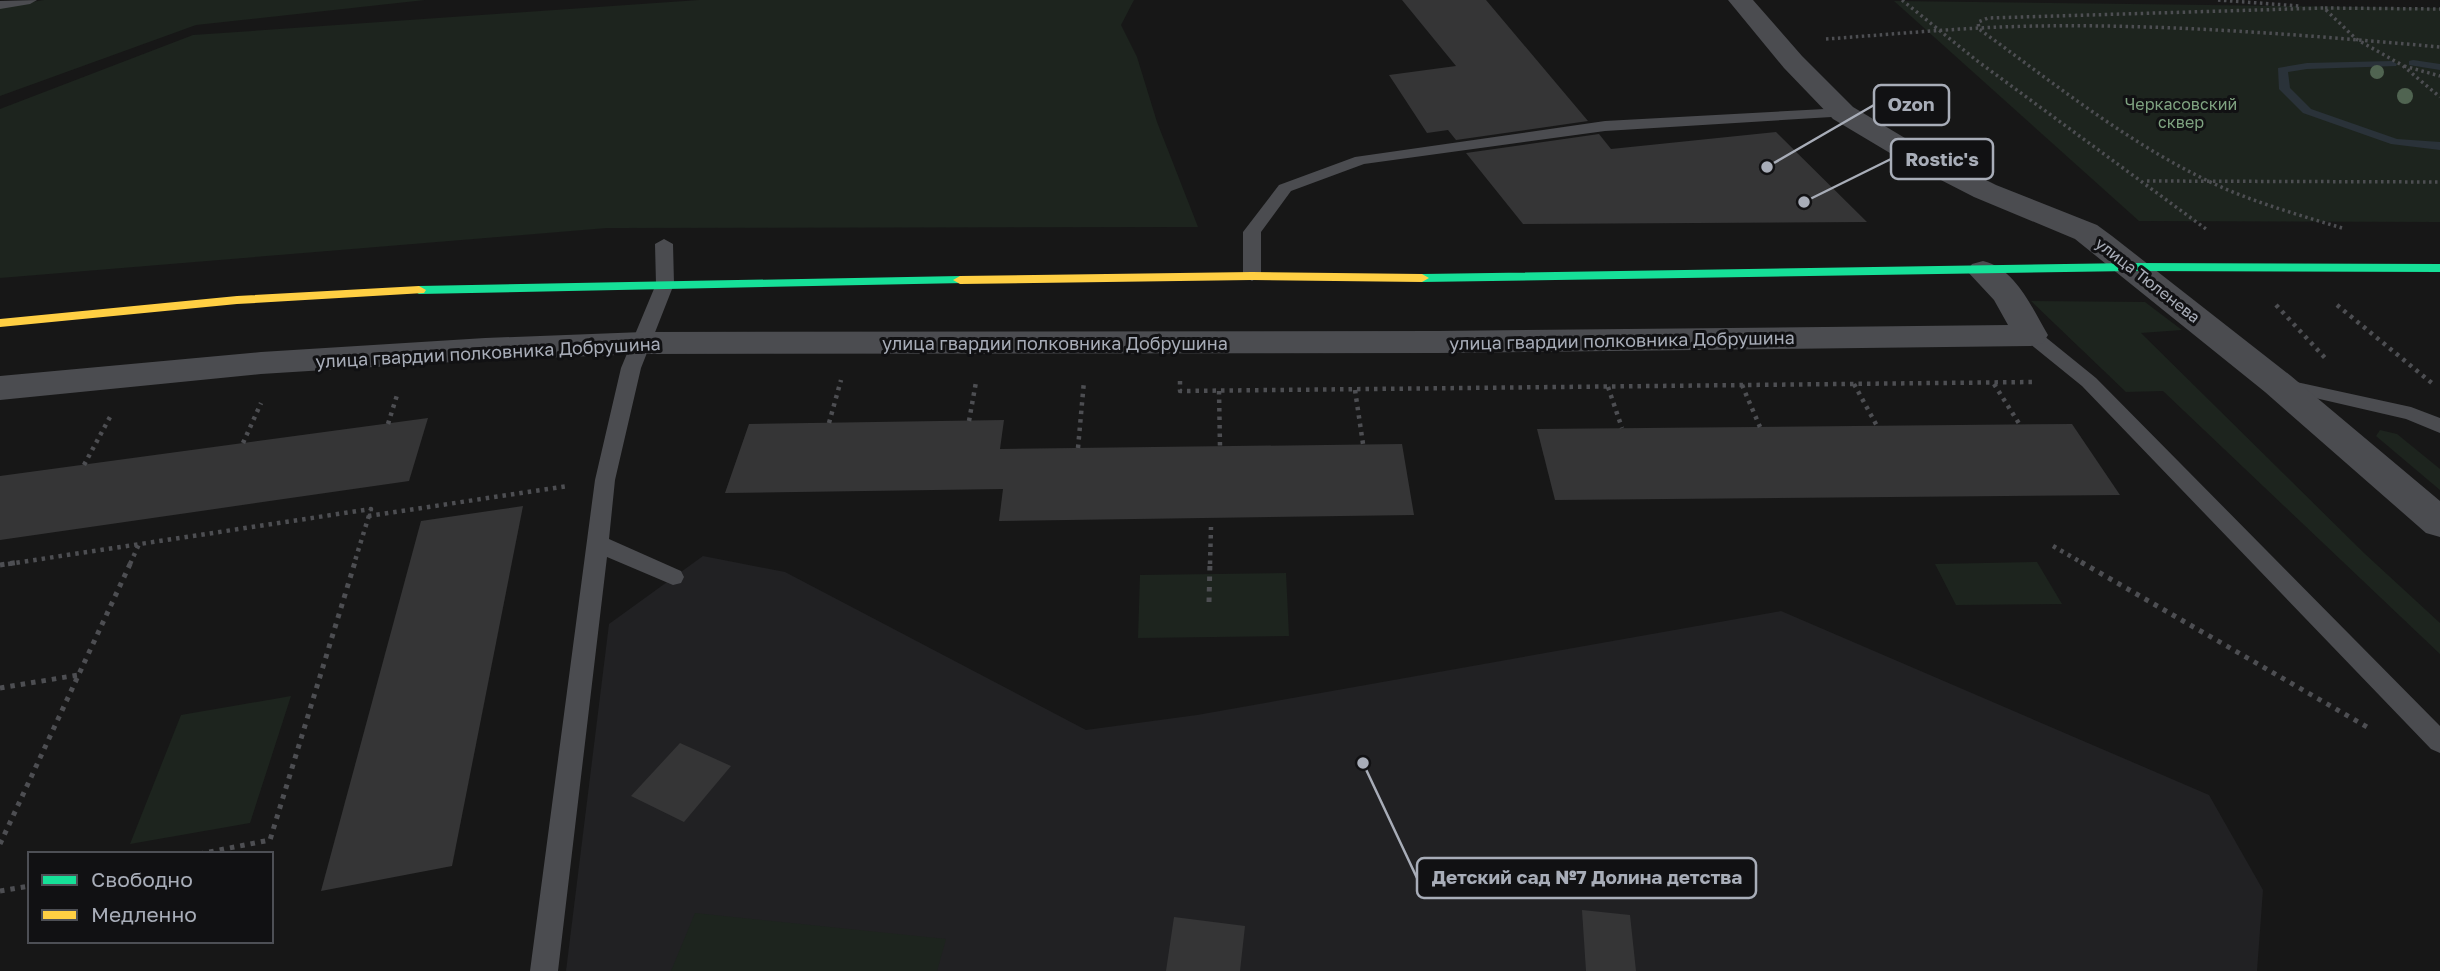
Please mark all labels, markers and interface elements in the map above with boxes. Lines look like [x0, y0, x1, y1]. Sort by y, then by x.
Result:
callout: Ozon [1874, 85, 1949, 125]
text: Ozon [1888, 92, 1934, 115]
park label: Черкасовский сквер [2125, 94, 2237, 132]
callout: Rostic's [1891, 139, 1993, 179]
text: Rostic's [1905, 147, 1979, 170]
street label: улица Тюленева [2092, 233, 2204, 327]
street label: улица гвардии полковника Добрушина [1449, 326, 1795, 354]
street label: улица гвардии полковника Добрушина [315, 332, 661, 372]
street label: улица гвардии полковника Добрушина [882, 332, 1228, 354]
legend [28, 852, 273, 943]
callout: Детский сад №7 Долина детства [1417, 858, 1756, 898]
text: Детский сад №7 Долина детства [1432, 865, 1742, 888]
text: Свободно [91, 866, 193, 892]
text: Медленно [91, 901, 197, 927]

